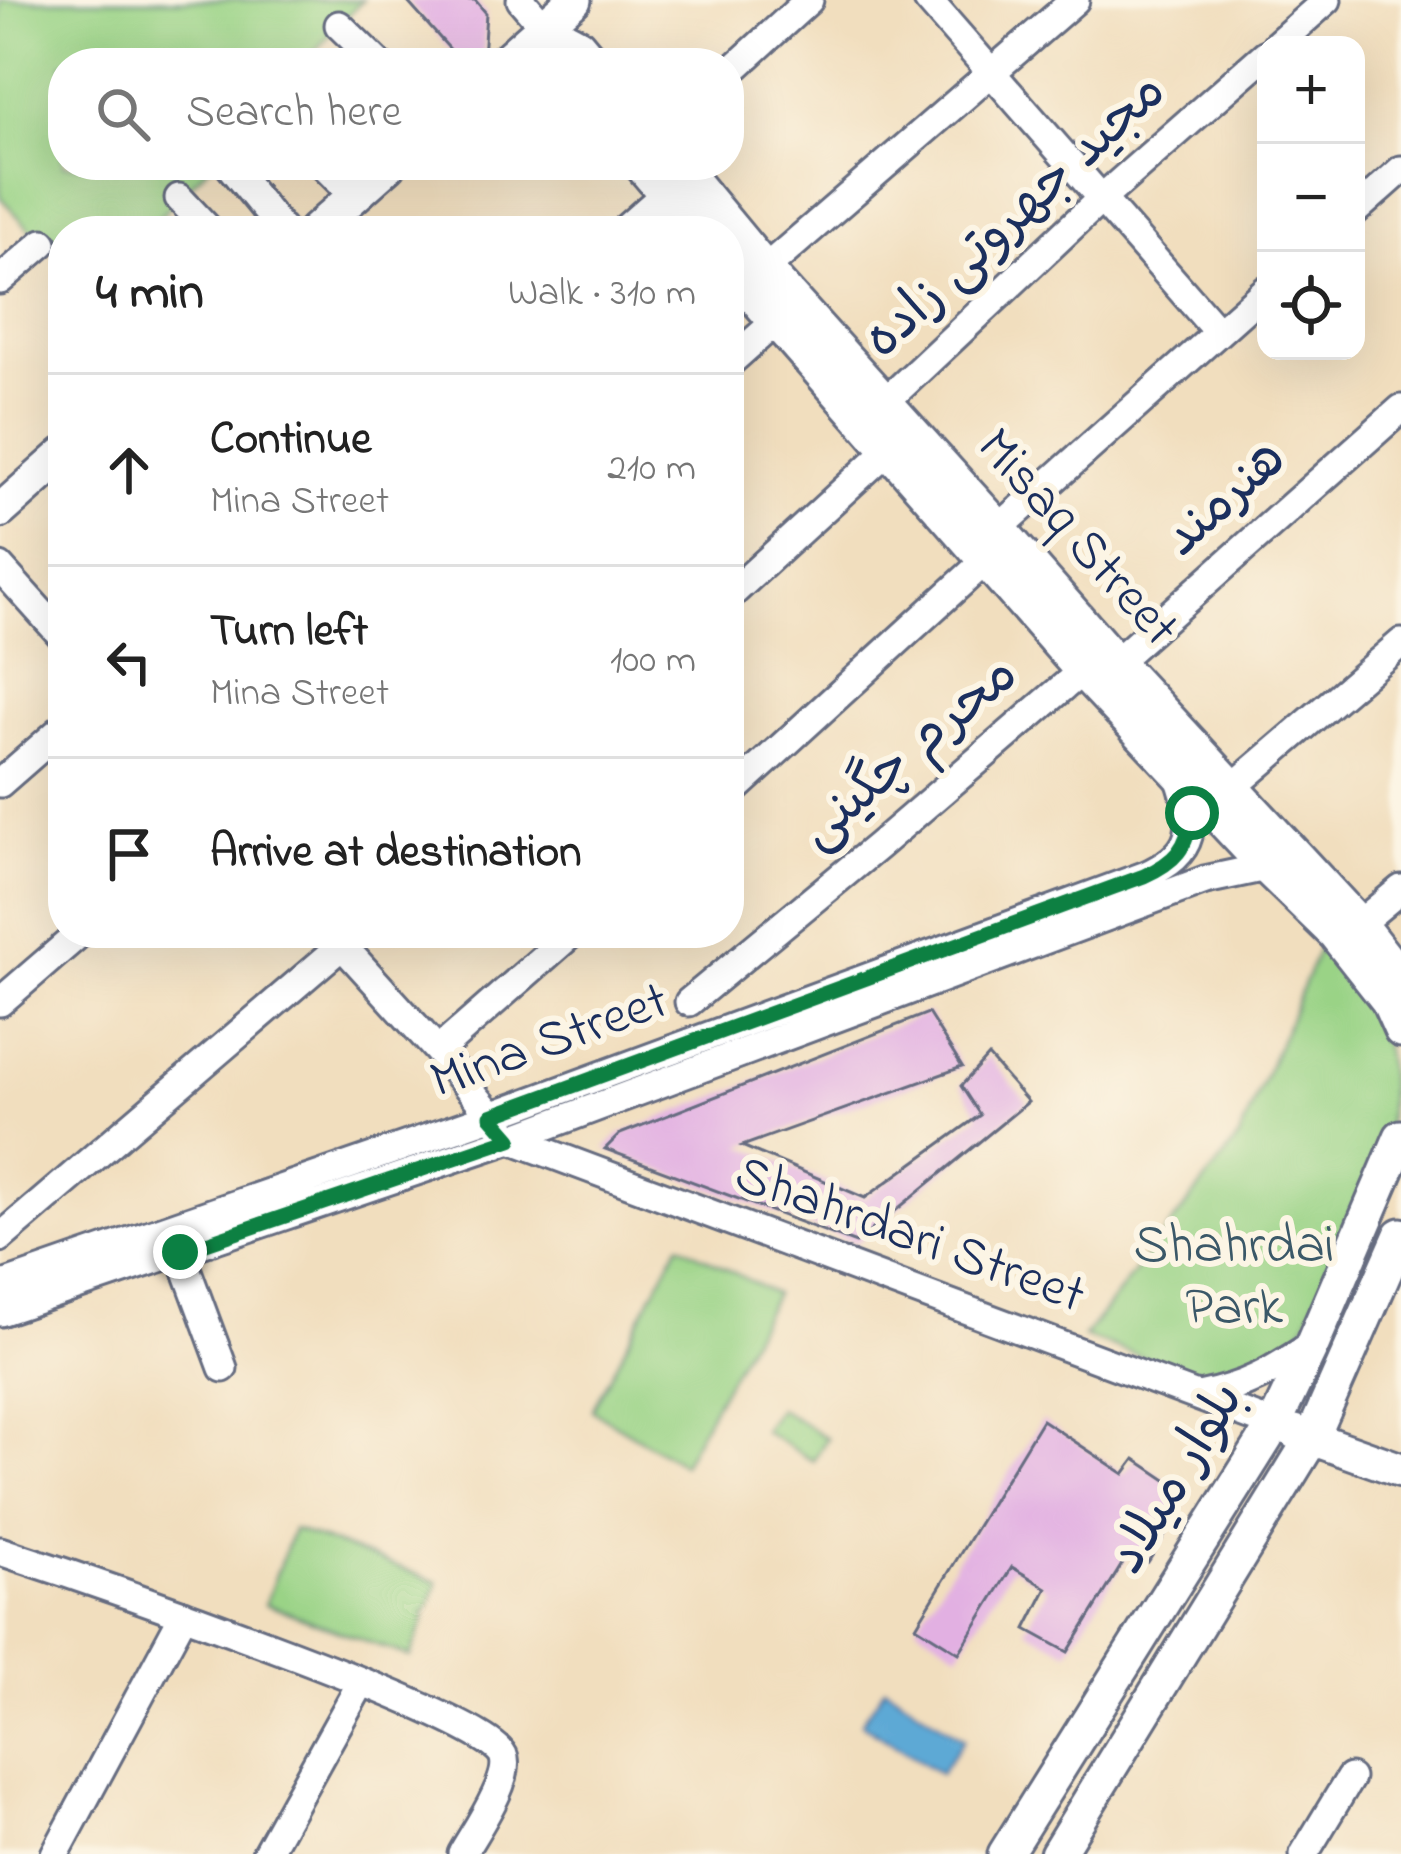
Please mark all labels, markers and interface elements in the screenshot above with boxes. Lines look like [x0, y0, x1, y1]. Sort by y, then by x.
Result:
map controls [1257, 36, 1365, 360]
button: + [1257, 36, 1365, 144]
search box [48, 48, 744, 180]
street label: مجید جهروتی زاده [847, 56, 1185, 378]
icon: search [90, 81, 156, 147]
text: Search here [186, 81, 402, 147]
button: − [1257, 144, 1365, 252]
button: locate [1257, 252, 1365, 360]
text: 4 min [96, 257, 204, 332]
text: Walk · 310 m [508, 266, 696, 323]
text: Continue [210, 408, 371, 474]
street label: Misaq Street [956, 412, 1196, 666]
street label: هنرمند [1146, 423, 1306, 577]
icon: ahead [96, 437, 162, 503]
text: 210 m [607, 441, 696, 498]
text: Mina Street [210, 474, 389, 531]
text: Turn left [210, 600, 368, 666]
icon: left [96, 629, 162, 695]
text: 100 m [610, 633, 696, 690]
street label: محرم چگینی [783, 639, 1037, 869]
text: Mina Street [210, 666, 389, 723]
route start [1165, 786, 1219, 840]
icon: arrive [96, 821, 162, 887]
text: Arrive at destination [210, 821, 581, 887]
street label: Mina Street [420, 964, 680, 1122]
street label: Shahrdari Street [723, 1138, 1095, 1336]
park label: Shahrdai Park [1133, 1209, 1335, 1349]
route end [153, 1225, 207, 1279]
street label: بلوار میلاد [1090, 1368, 1266, 1590]

